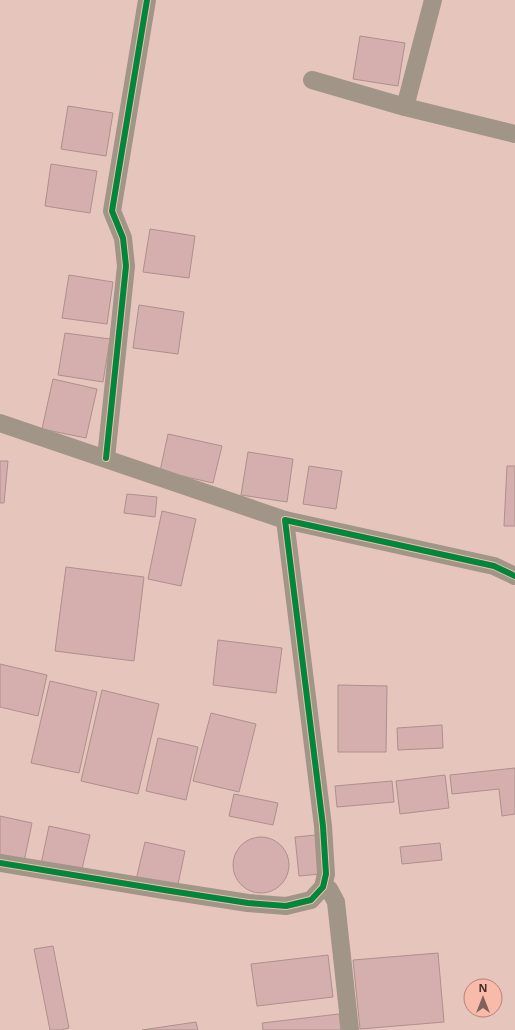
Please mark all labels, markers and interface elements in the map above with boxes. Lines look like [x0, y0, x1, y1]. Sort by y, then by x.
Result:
north arrow [463, 978, 503, 1018]
text: N [479, 980, 487, 995]

